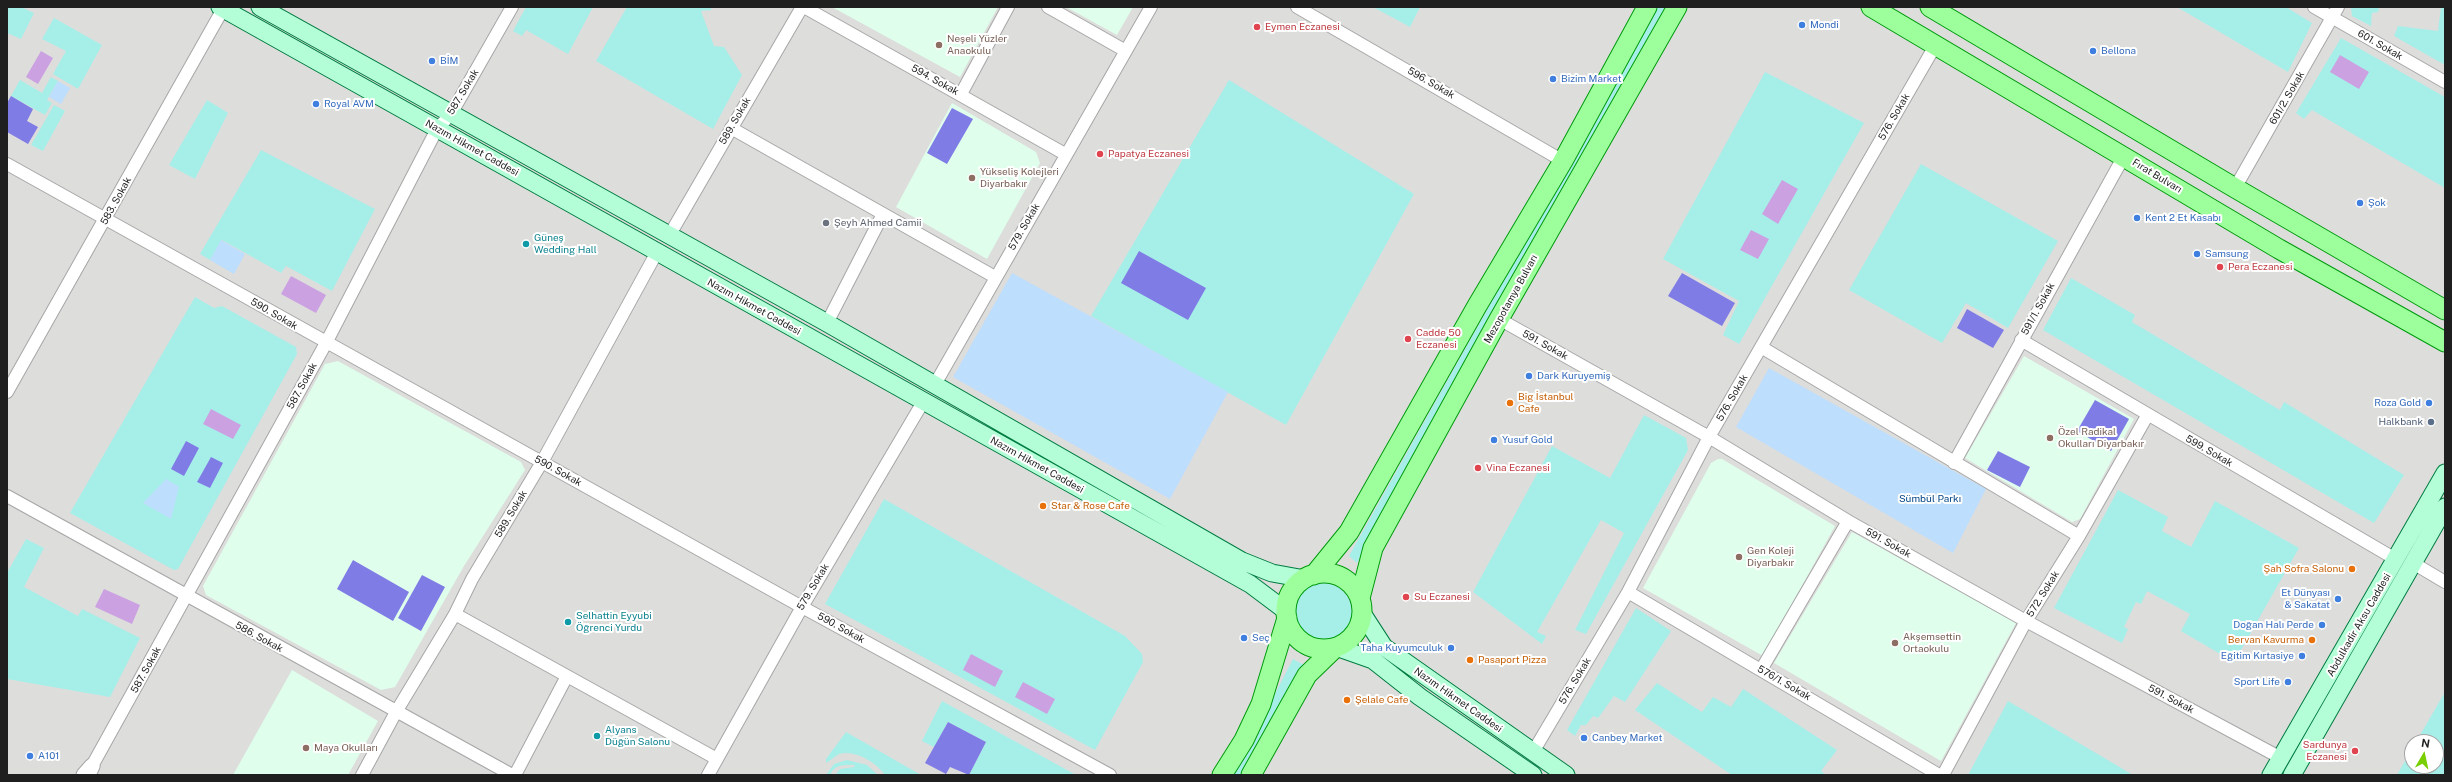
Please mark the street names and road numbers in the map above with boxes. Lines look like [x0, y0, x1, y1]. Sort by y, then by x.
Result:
street label: 601. Sokak [2355, 27, 2405, 63]
street label: 594. Sokak [909, 62, 961, 98]
street label: 596. Sokak [1405, 65, 1457, 101]
street label: 587. Sokak [445, 67, 481, 117]
street label: 601/2. Sokak [2267, 69, 2307, 127]
street label: 576. Sokak [1876, 91, 1912, 143]
street label: 589. Sokak [717, 95, 753, 147]
street label: Nazım Hikmet Caddesi [423, 117, 521, 179]
street label: Fırat Bulvarı [2130, 156, 2184, 196]
street label: 583. Sokak [98, 175, 134, 227]
street label: 579. Sokak [1006, 201, 1042, 253]
street label: Mezopotamya Bulvarı [1482, 253, 1540, 345]
street label: Nazım Hikmet Caddesi [705, 276, 803, 338]
street label: 591/1. Sokak [2019, 281, 2057, 337]
street label: 590. Sokak [248, 296, 300, 332]
street label: 591. Sokak [1520, 328, 1570, 362]
street label: 587. Sokak [284, 361, 320, 411]
street label: 576. Sokak [1714, 372, 1750, 424]
street label: 599. Sokak [2183, 433, 2235, 469]
street label: Nazım Hikmet Caddesi [988, 434, 1086, 496]
street label: 590. Sokak [532, 453, 584, 489]
street label: 589. Sokak [492, 488, 530, 540]
street label: 591. Sokak [1863, 526, 1913, 560]
street label: 579. Sokak [794, 562, 832, 612]
street label: 572. Sokak [2024, 569, 2062, 619]
street label: Abdulkadir Aksu Caddesi [2325, 571, 2393, 679]
street label: 590. Sokak [815, 610, 867, 646]
street label: 586. Sokak [233, 619, 285, 655]
street label: 587. Sokak [128, 645, 164, 695]
street label: 576. Sokak [1556, 656, 1594, 706]
street label: 576/1. Sokak [1755, 663, 1813, 703]
street label: Nazım Hikmet Caddesi [1412, 665, 1504, 735]
street label: 591. Sokak [2146, 682, 2196, 716]

